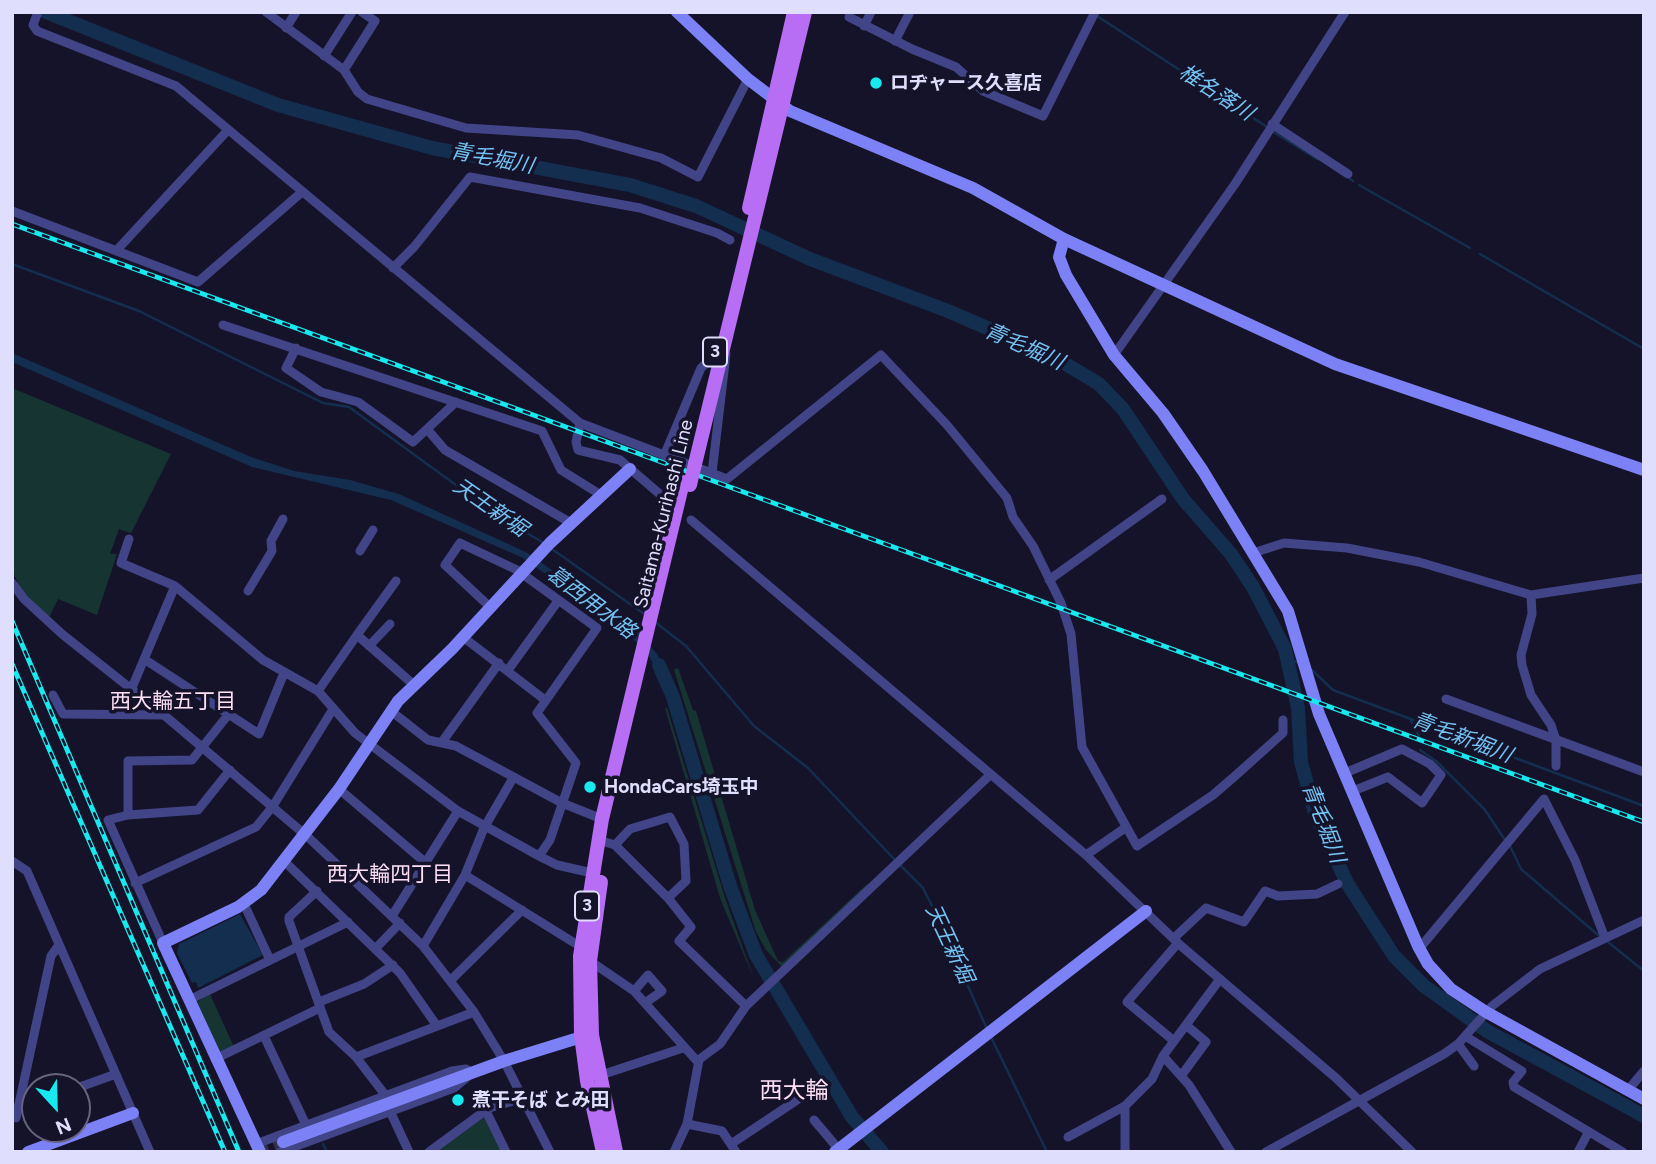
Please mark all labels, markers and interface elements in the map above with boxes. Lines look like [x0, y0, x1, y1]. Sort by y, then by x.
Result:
water label: 椎名落川 [1174, 60, 1258, 126]
place label: ロヂャース久喜店 [890, 72, 1042, 94]
marker: ロヂャース久喜店 [868, 75, 884, 91]
water label: 青毛堀川 [448, 139, 536, 179]
water label: 青毛堀川 [981, 318, 1067, 376]
road number: 3 [703, 338, 727, 366]
street label: Saitama-Kurihashi Line [630, 417, 698, 611]
water label: 天王新堀 [448, 474, 532, 542]
water label: 葛西用水路 [541, 561, 641, 645]
district label: 西大輪五丁目 [110, 689, 236, 715]
water label: 青毛新堀川 [1408, 707, 1516, 769]
place label: HondaCars埼玉中 [604, 776, 758, 798]
marker: HondaCars埼玉中 [582, 779, 598, 795]
water label: 青毛堀川 [1296, 779, 1350, 867]
district label: 西大輪四丁目 [327, 862, 453, 888]
road number: 3 [575, 891, 599, 920]
water label: 天王新堀 [920, 901, 978, 987]
north arrow [21, 1073, 91, 1143]
district label: 西大輪 [760, 1077, 828, 1105]
place label: 煮干そば とみ田 [472, 1089, 610, 1111]
marker: 煮干そば とみ田 [450, 1092, 466, 1108]
text: N [52, 1113, 74, 1139]

